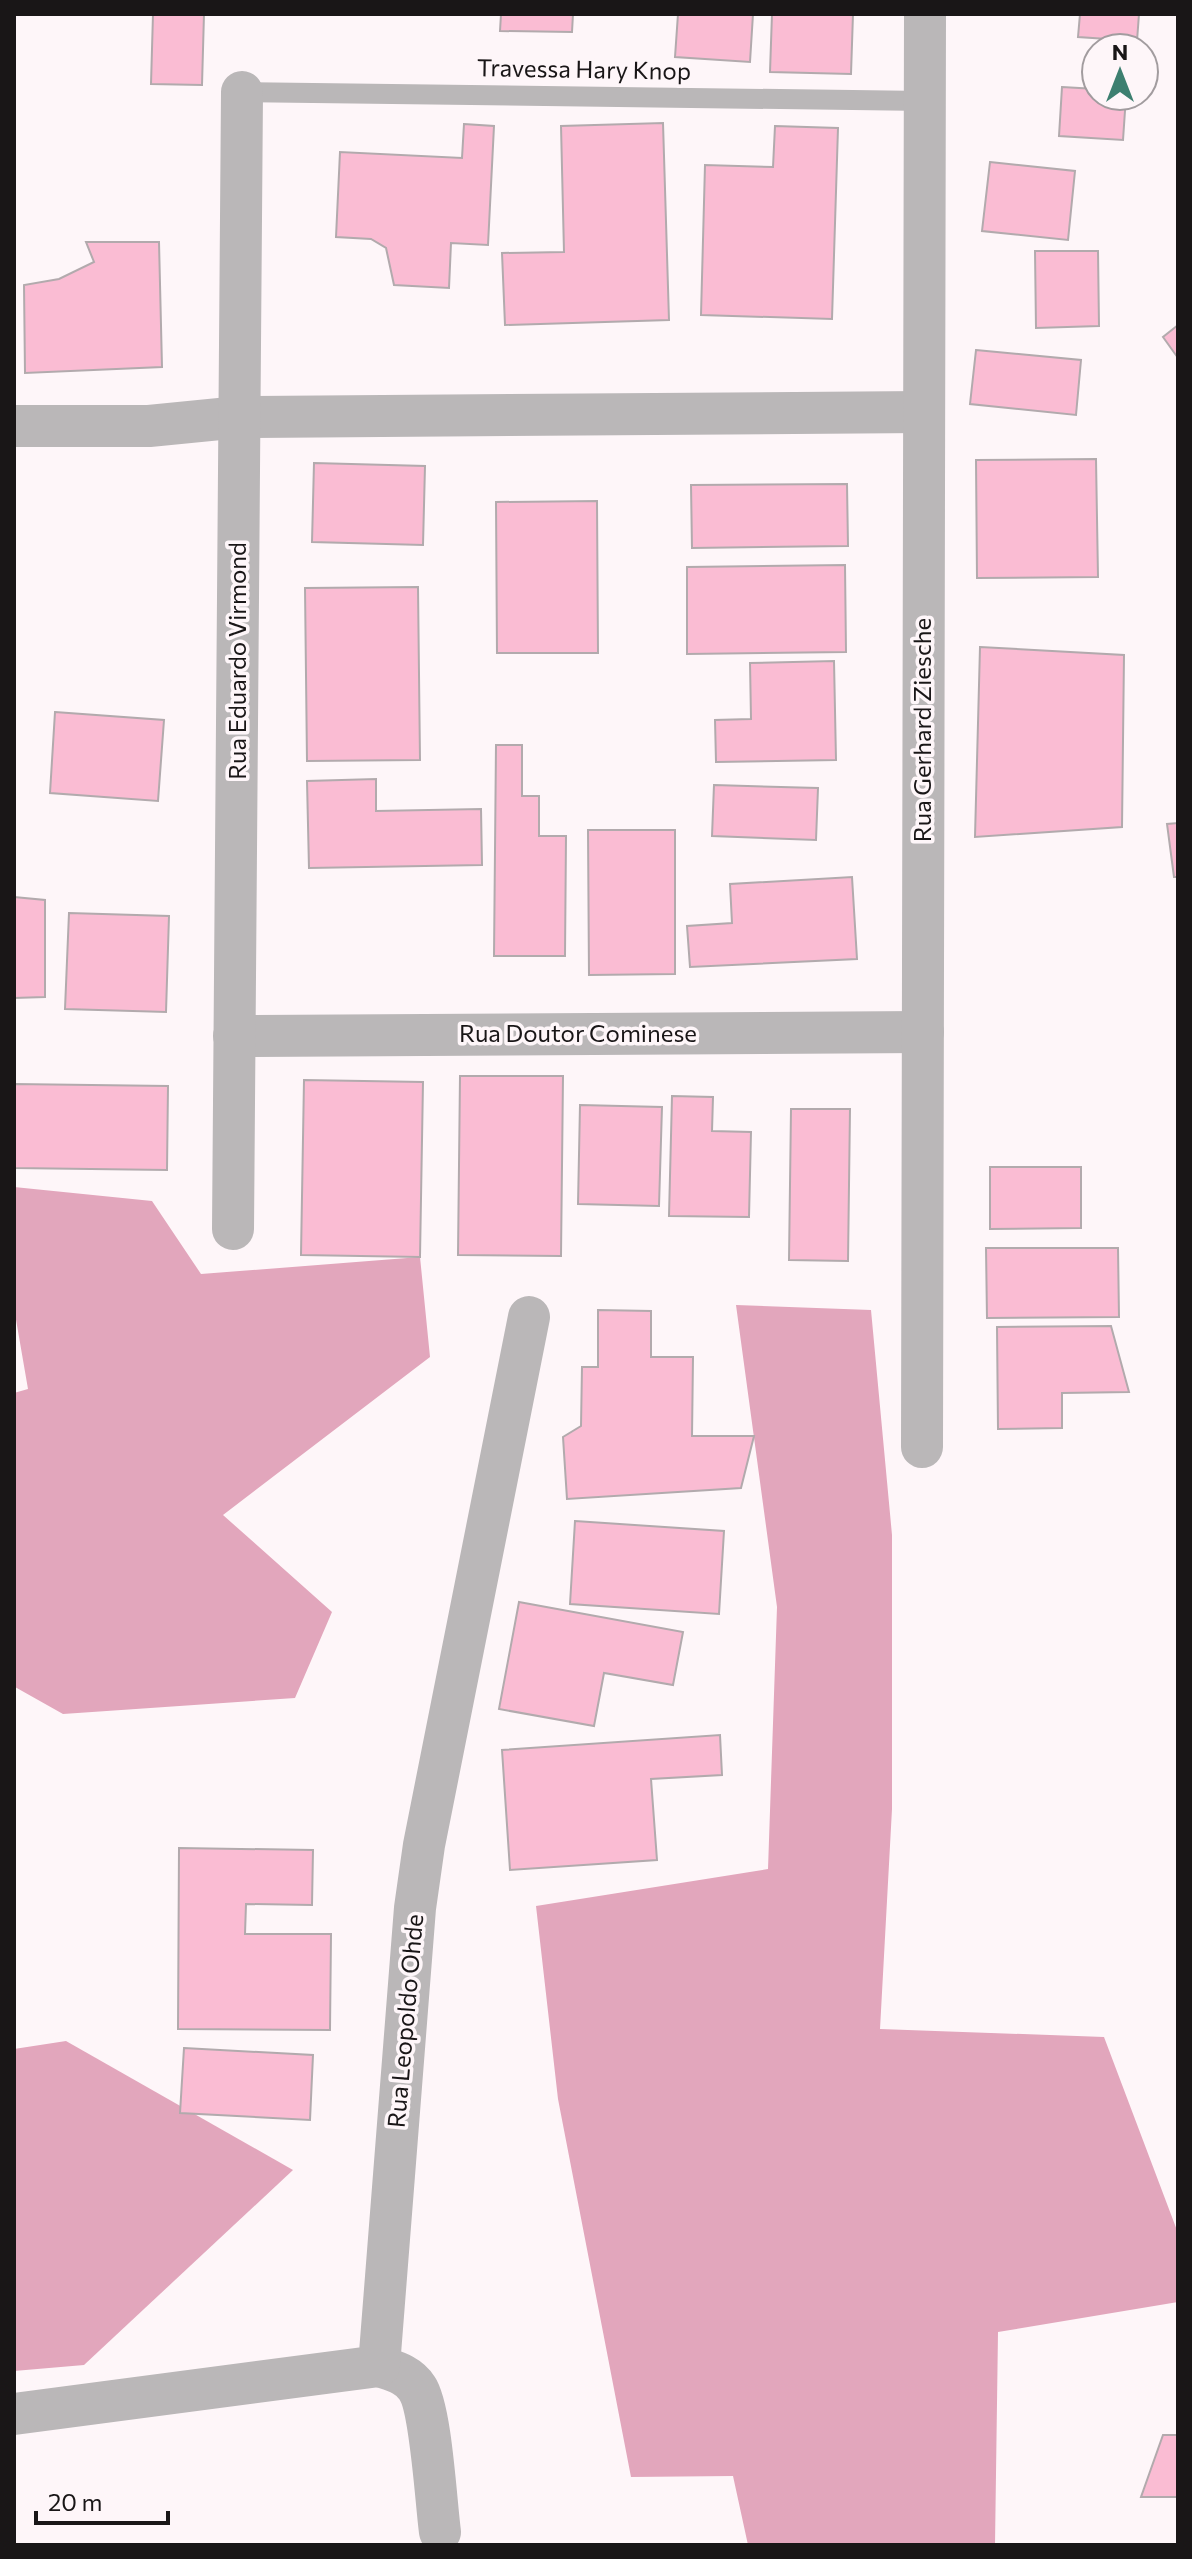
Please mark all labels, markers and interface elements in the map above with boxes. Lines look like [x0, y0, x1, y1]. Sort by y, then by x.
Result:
north arrow [1080, 32, 1160, 112]
text: N [1112, 38, 1128, 65]
street label: Travessa Hary Knop [477, 52, 691, 85]
street label: Rua Eduardo Virmond [222, 542, 251, 780]
street label: Rua Gerhard Ziesche [907, 618, 936, 842]
street label: Rua Doutor Cominese [459, 1018, 697, 1047]
street label: Rua Leopoldo Ohde [381, 1913, 428, 2129]
scale bar [36, 2475, 168, 2525]
text: 20 m [48, 2487, 102, 2516]

